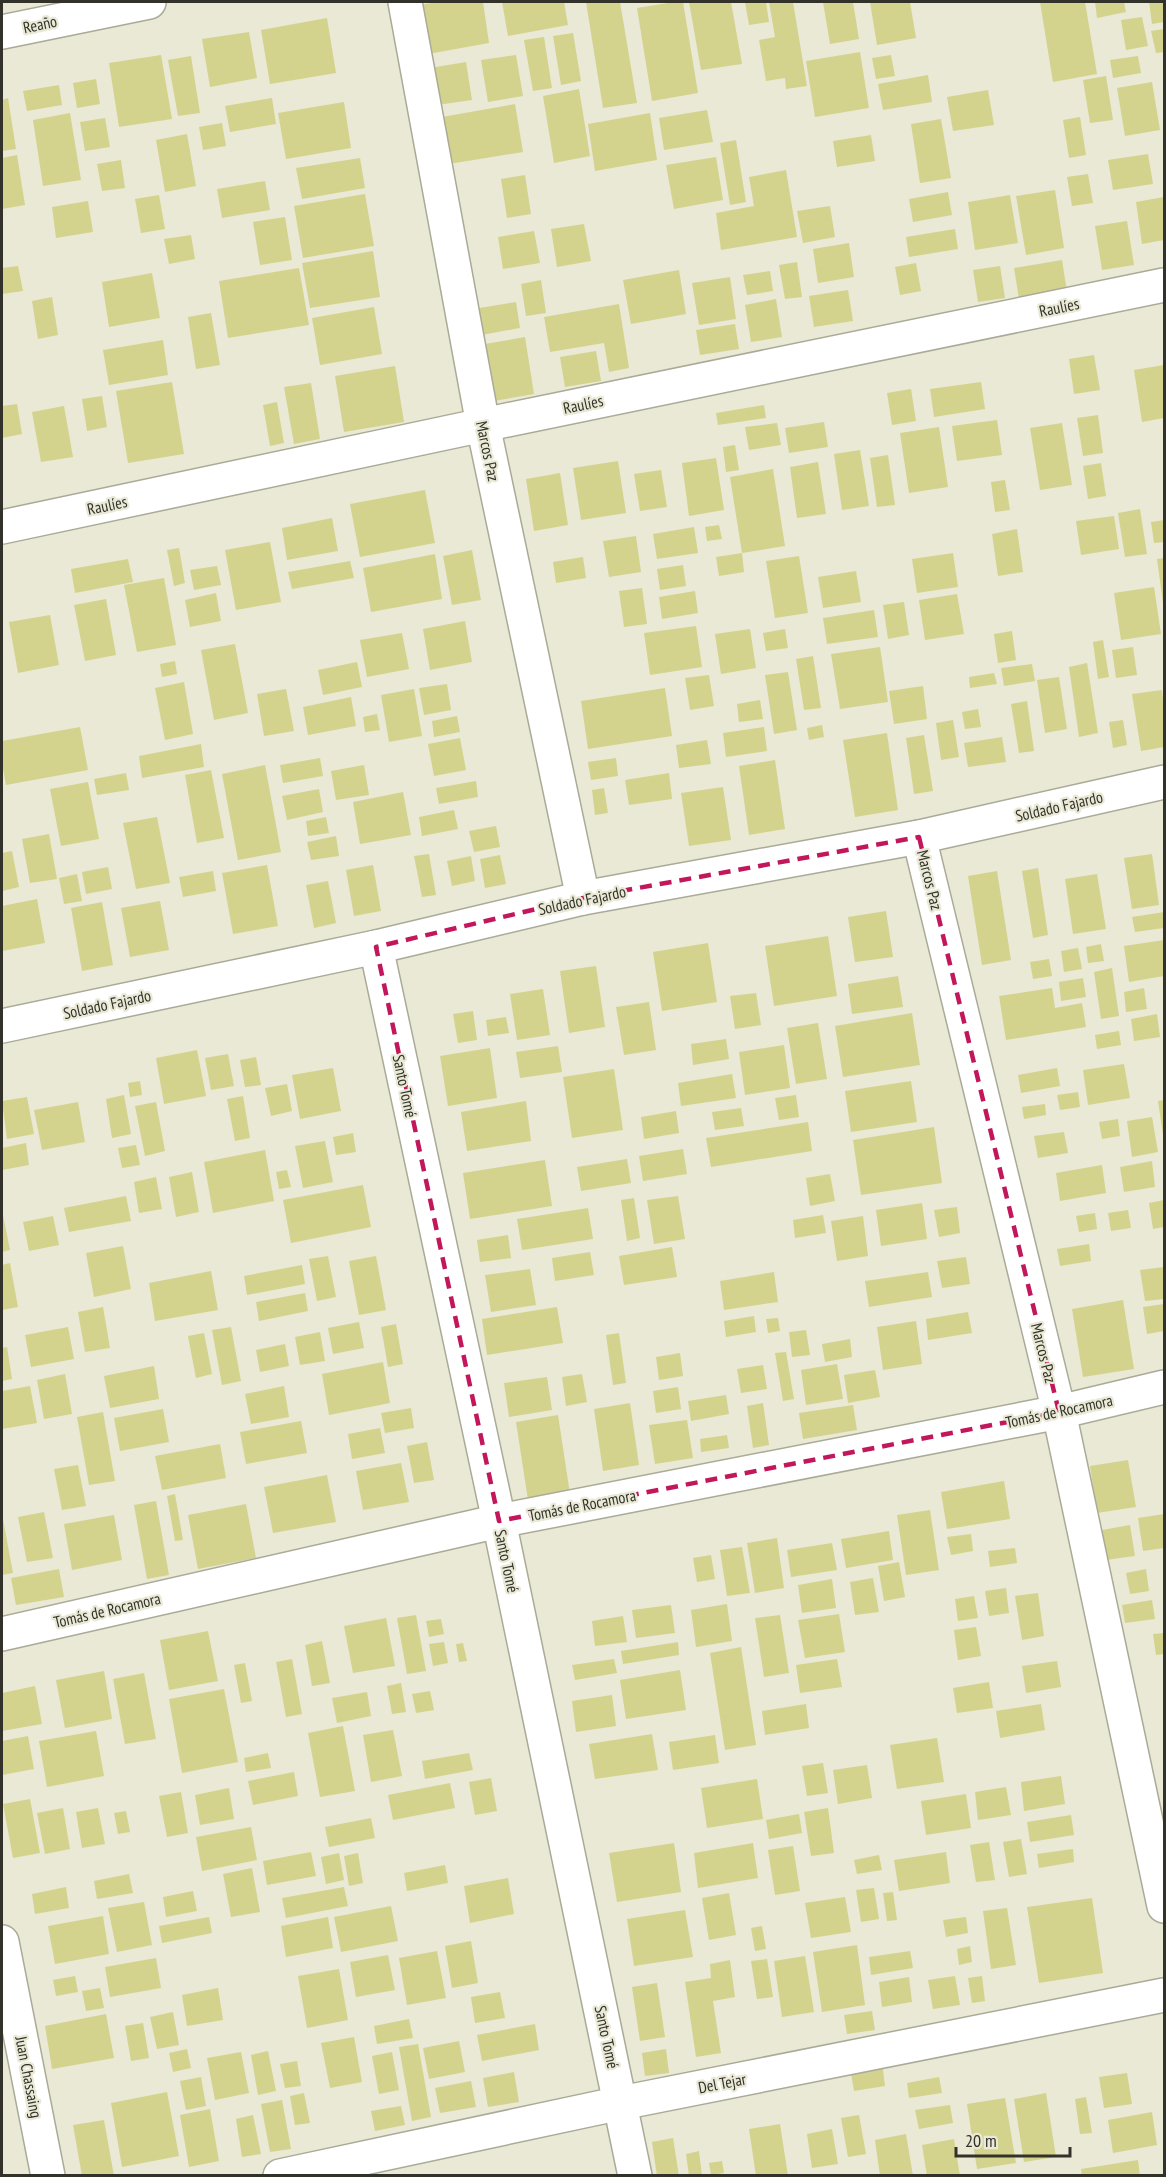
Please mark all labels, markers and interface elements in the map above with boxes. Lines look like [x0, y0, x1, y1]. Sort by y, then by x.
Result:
street label: Reaño [21, 11, 59, 37]
street label: Raulíes [1037, 293, 1081, 321]
street label: Raulíes [561, 390, 605, 418]
street label: Marcos Paz [472, 419, 504, 483]
street label: Raulíes [85, 491, 129, 519]
street label: Soldado Fajardo [1013, 786, 1105, 826]
street label: Marcos Paz [913, 848, 947, 912]
street label: Soldado Fajardo [536, 881, 628, 919]
street label: Soldado Fajardo [61, 985, 153, 1023]
street label: Santo Tomé [389, 1053, 421, 1119]
street label: Marcos Paz [1027, 1321, 1061, 1385]
street label: Tomás de Rocamora [1004, 1390, 1114, 1432]
street label: Tomás de Rocamora [527, 1485, 637, 1525]
street label: Santo Tomé [491, 1528, 523, 1594]
street label: Tomás de Rocamora [52, 1588, 162, 1632]
street label: Santo Tomé [591, 2004, 623, 2070]
street label: Juan Chassaing [11, 2033, 47, 2120]
street label: Del Tejar [697, 2068, 748, 2097]
scale bar [956, 2120, 1070, 2158]
text: 20 m [965, 2129, 997, 2152]

